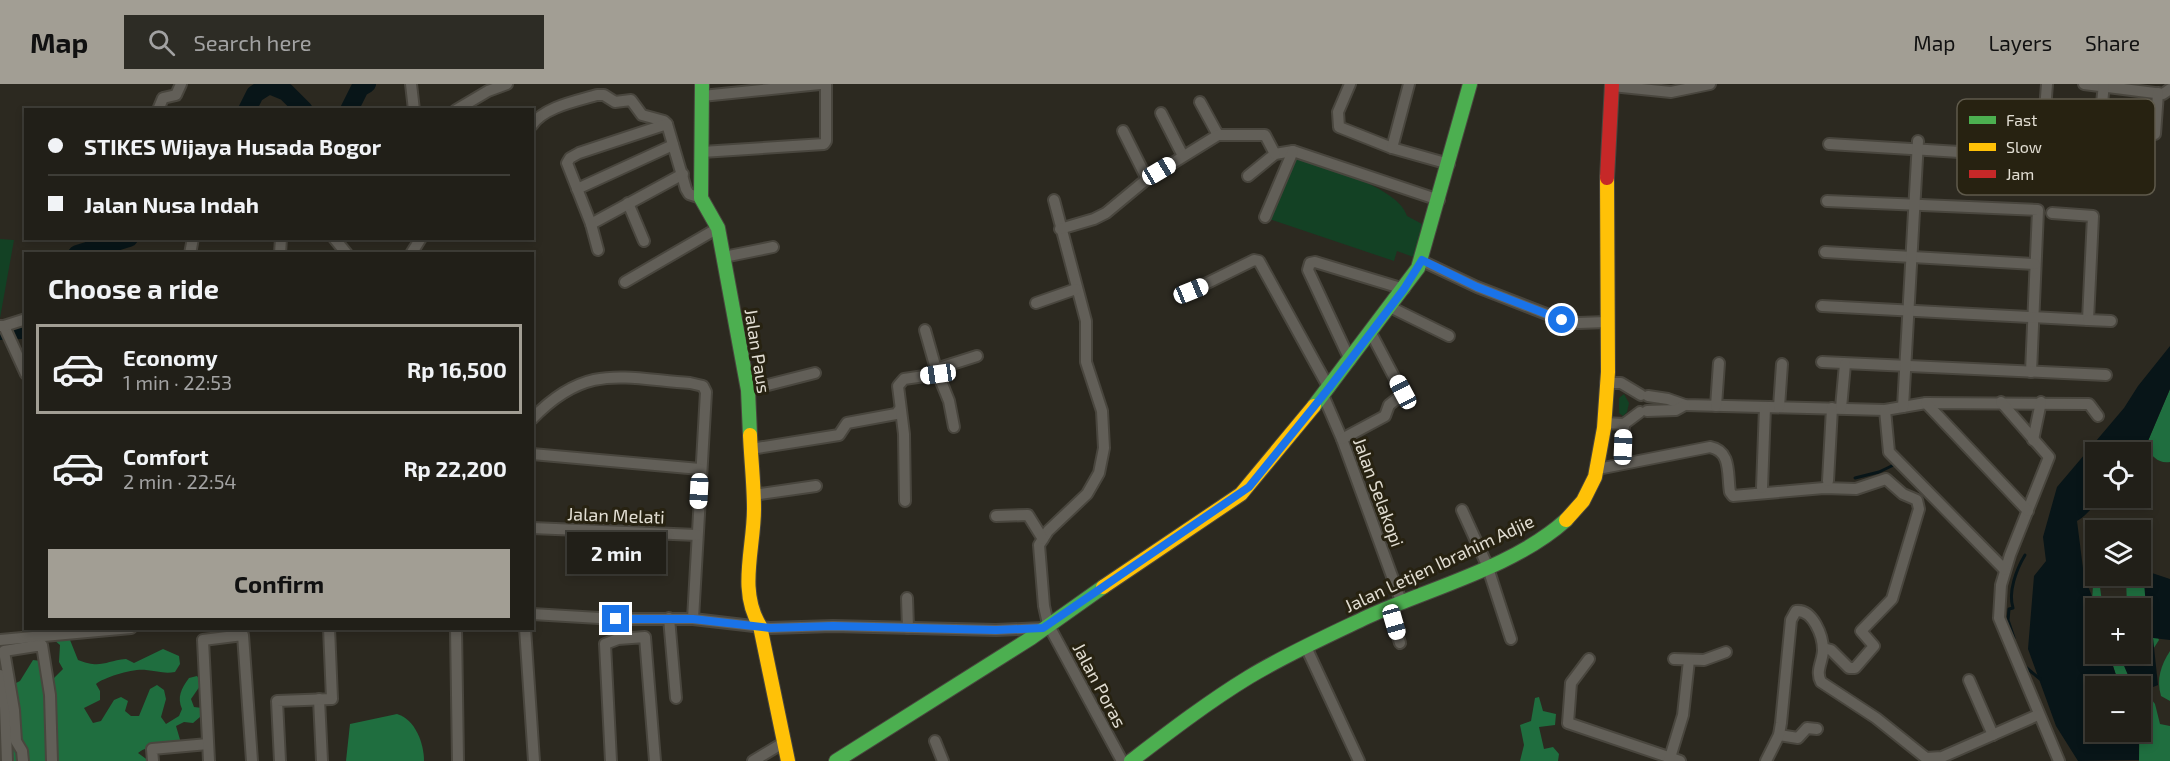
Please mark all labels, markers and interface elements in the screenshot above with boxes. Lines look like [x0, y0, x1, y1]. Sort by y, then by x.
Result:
search box [124, 15, 544, 69]
text: Map [30, 25, 88, 59]
icon: search [145, 26, 178, 59]
text: Search here [193, 29, 312, 55]
text: Map [1913, 30, 1955, 55]
text: Layers [1988, 30, 2052, 55]
text: Share [2085, 30, 2140, 55]
legend [1957, 99, 2155, 195]
text: Fast [2006, 110, 2037, 129]
text: STIKES Wijaya Husada Bogor [84, 133, 381, 159]
text: Slow [2006, 137, 2042, 156]
car [1139, 154, 1179, 188]
text: Jam [2006, 164, 2034, 183]
text: Jalan Nusa Indah [84, 191, 259, 217]
text: Choose a ride [48, 272, 219, 304]
car [1171, 276, 1211, 306]
route start [1548, 306, 1575, 333]
street label: Jalan Paus [740, 307, 776, 395]
icon: car [51, 342, 105, 396]
text: Economy [123, 344, 218, 370]
text: Rp 16,500 [407, 356, 507, 382]
car [919, 363, 957, 385]
text: 1 min · 22:53 [123, 370, 232, 394]
car [1387, 372, 1419, 412]
car [1613, 429, 1633, 465]
street label: Jalan Selakopi [1349, 434, 1409, 550]
icon: car [51, 441, 105, 495]
map controls [2085, 442, 2151, 742]
button: locate [2085, 442, 2151, 508]
text: Comfort [123, 443, 208, 469]
text: Rp 22,200 [403, 455, 507, 481]
text: 2 min · 22:54 [123, 469, 237, 493]
car [689, 473, 709, 509]
street label: Jalan Melati [567, 502, 665, 528]
street label: Jalan Letjen Ibrahim Adjie [1341, 509, 1537, 617]
button: layers [2085, 520, 2151, 586]
callout: 2 min [566, 532, 666, 574]
text: 2 min [591, 541, 642, 565]
button: Confirm [48, 549, 510, 618]
button: + [2085, 598, 2151, 664]
car [1380, 602, 1408, 642]
route end [602, 605, 629, 632]
street label: Jalan Poras [1069, 639, 1131, 731]
button: − [2085, 676, 2151, 742]

